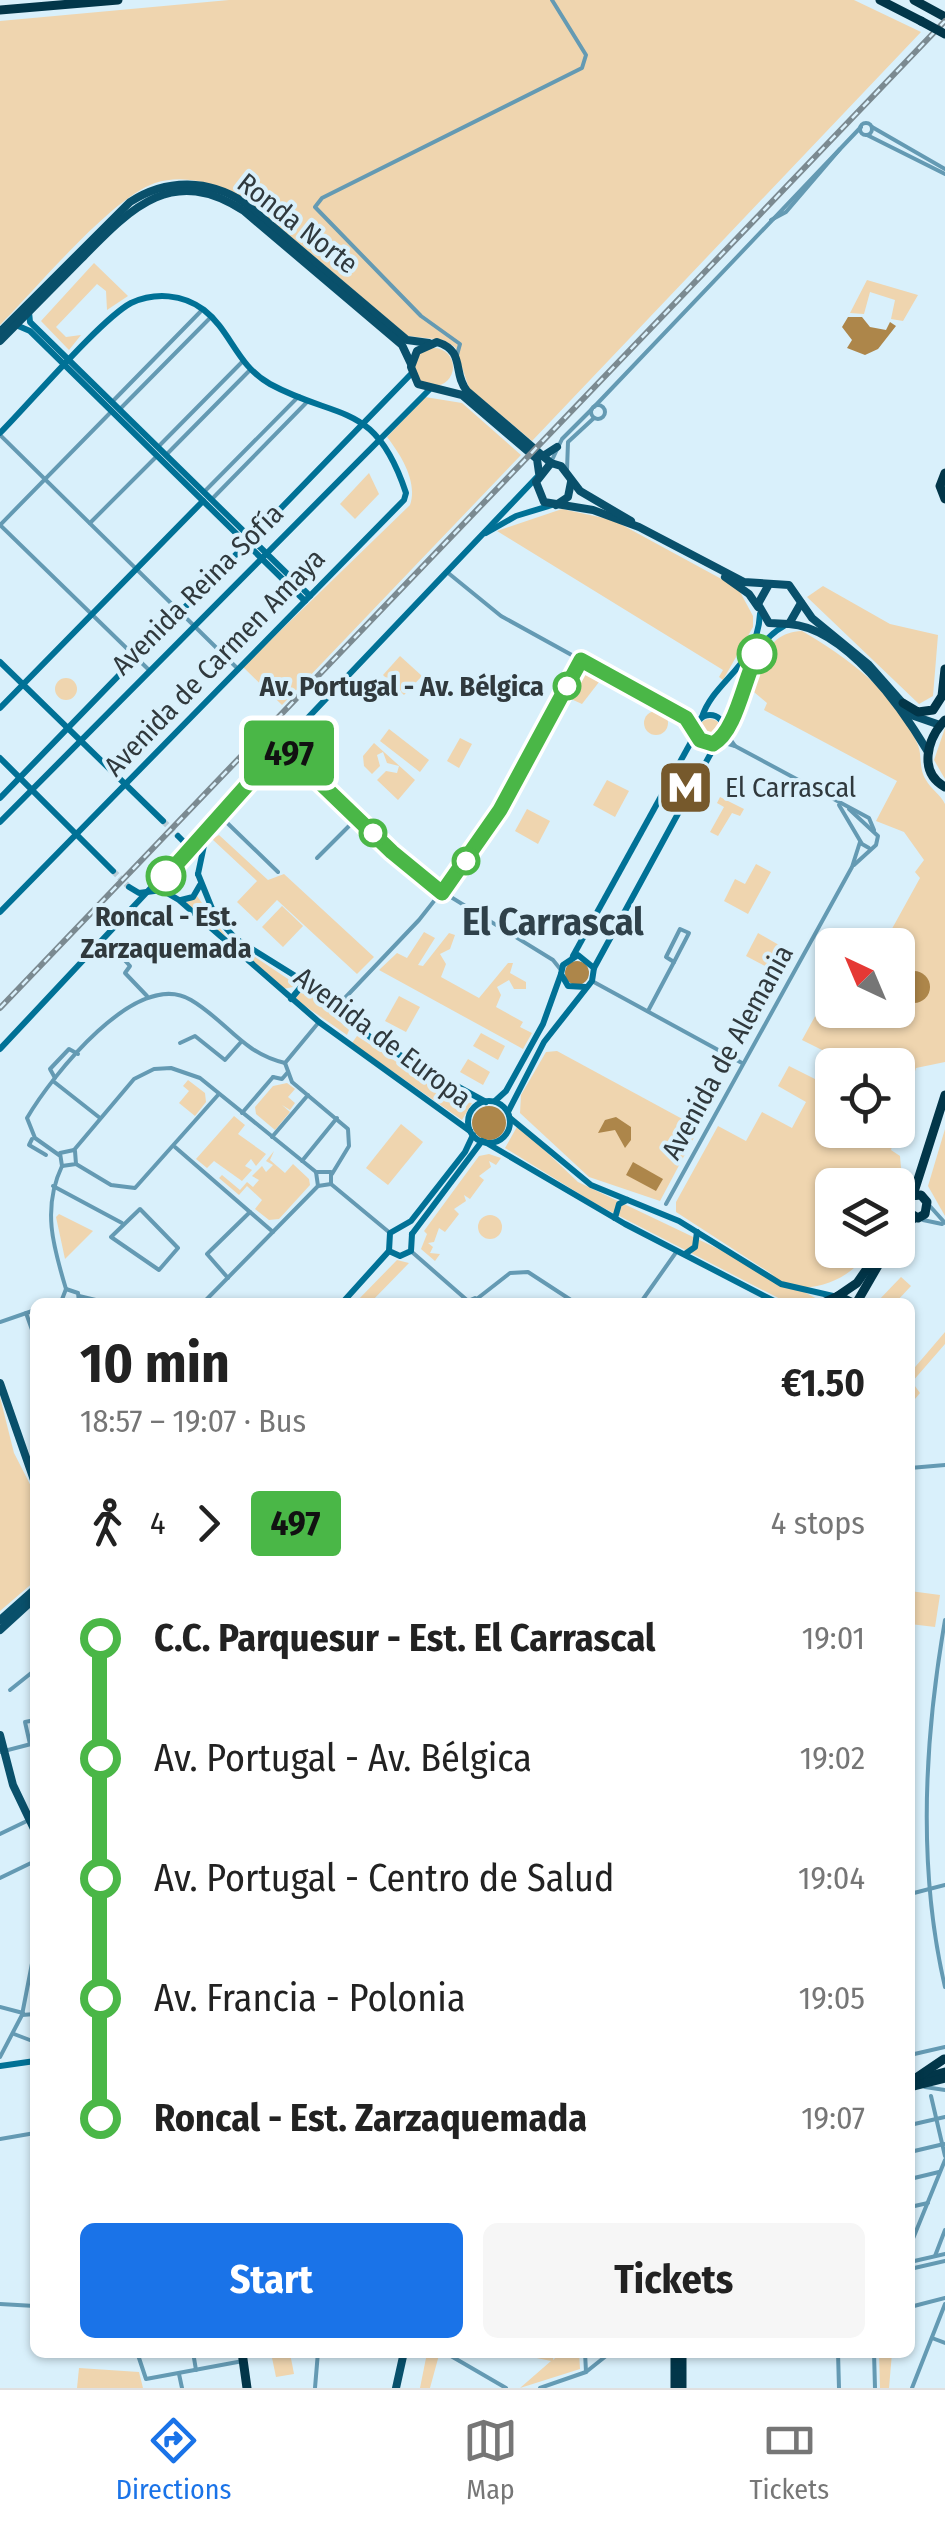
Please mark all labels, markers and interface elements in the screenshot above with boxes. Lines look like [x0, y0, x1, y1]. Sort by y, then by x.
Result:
street label: Ronda Norte [231, 166, 364, 281]
street label: Avenida Reina Sofía [105, 497, 290, 682]
street label: Avenida de Carmen Amaya [97, 542, 331, 783]
unlabelled marker [738, 635, 776, 673]
place label: Av. Portugal - Av. Bélgica [259, 670, 544, 703]
marker: Av. Portugal - Av. Bélgica [554, 673, 580, 699]
line badge: 497 [232, 720, 346, 786]
text: 497 [264, 732, 314, 774]
metro station icon: El Carrascal [656, 757, 716, 817]
place label: El Carrascal [725, 771, 856, 804]
unlabelled marker [360, 820, 386, 846]
unlabelled marker [453, 848, 479, 874]
marker: Roncal - Est. Zarzaquemada [147, 857, 185, 895]
district label: El Carrascal [462, 899, 644, 945]
place label: Roncal - Est. Zarzaquemada [80, 900, 252, 965]
north arrow [815, 928, 915, 1028]
map controls [815, 928, 915, 1268]
street label: Avenida de Alemania [655, 939, 800, 1165]
street label: Avenida de Europa [288, 960, 478, 1115]
button: locate [815, 1048, 915, 1148]
button: layers [815, 1168, 915, 1268]
text: 10 min [80, 1331, 230, 1397]
text: €1.50 [781, 1360, 865, 1406]
text: 18:57 – 19:07 · Bus [80, 1402, 306, 1440]
icon: walk [80, 1496, 135, 1551]
icon: forward [181, 1496, 236, 1551]
text: 497 [271, 1502, 321, 1544]
text: 4 [150, 1504, 166, 1542]
text: 4 stops [771, 1504, 865, 1542]
text: C.C. Parquesur - Est. El Carrascal [154, 1615, 655, 1661]
text: 19:01 [802, 1619, 865, 1657]
text: Av. Portugal - Av. Bélgica [154, 1735, 532, 1781]
text: 19:02 [800, 1739, 865, 1777]
text: Av. Portugal - Centro de Salud [154, 1855, 614, 1901]
text: 19:04 [798, 1859, 865, 1897]
text: Av. Francia - Polonia [154, 1975, 466, 2021]
text: 19:05 [799, 1979, 865, 2017]
text: Roncal - Est. Zarzaquemada [154, 2095, 587, 2141]
text: 19:07 [801, 2099, 865, 2137]
button: Start [80, 2223, 463, 2338]
button: Tickets [483, 2223, 865, 2338]
tab: Directions [116, 2413, 232, 2506]
tab: Map [463, 2413, 518, 2506]
tab: Tickets [749, 2413, 829, 2506]

